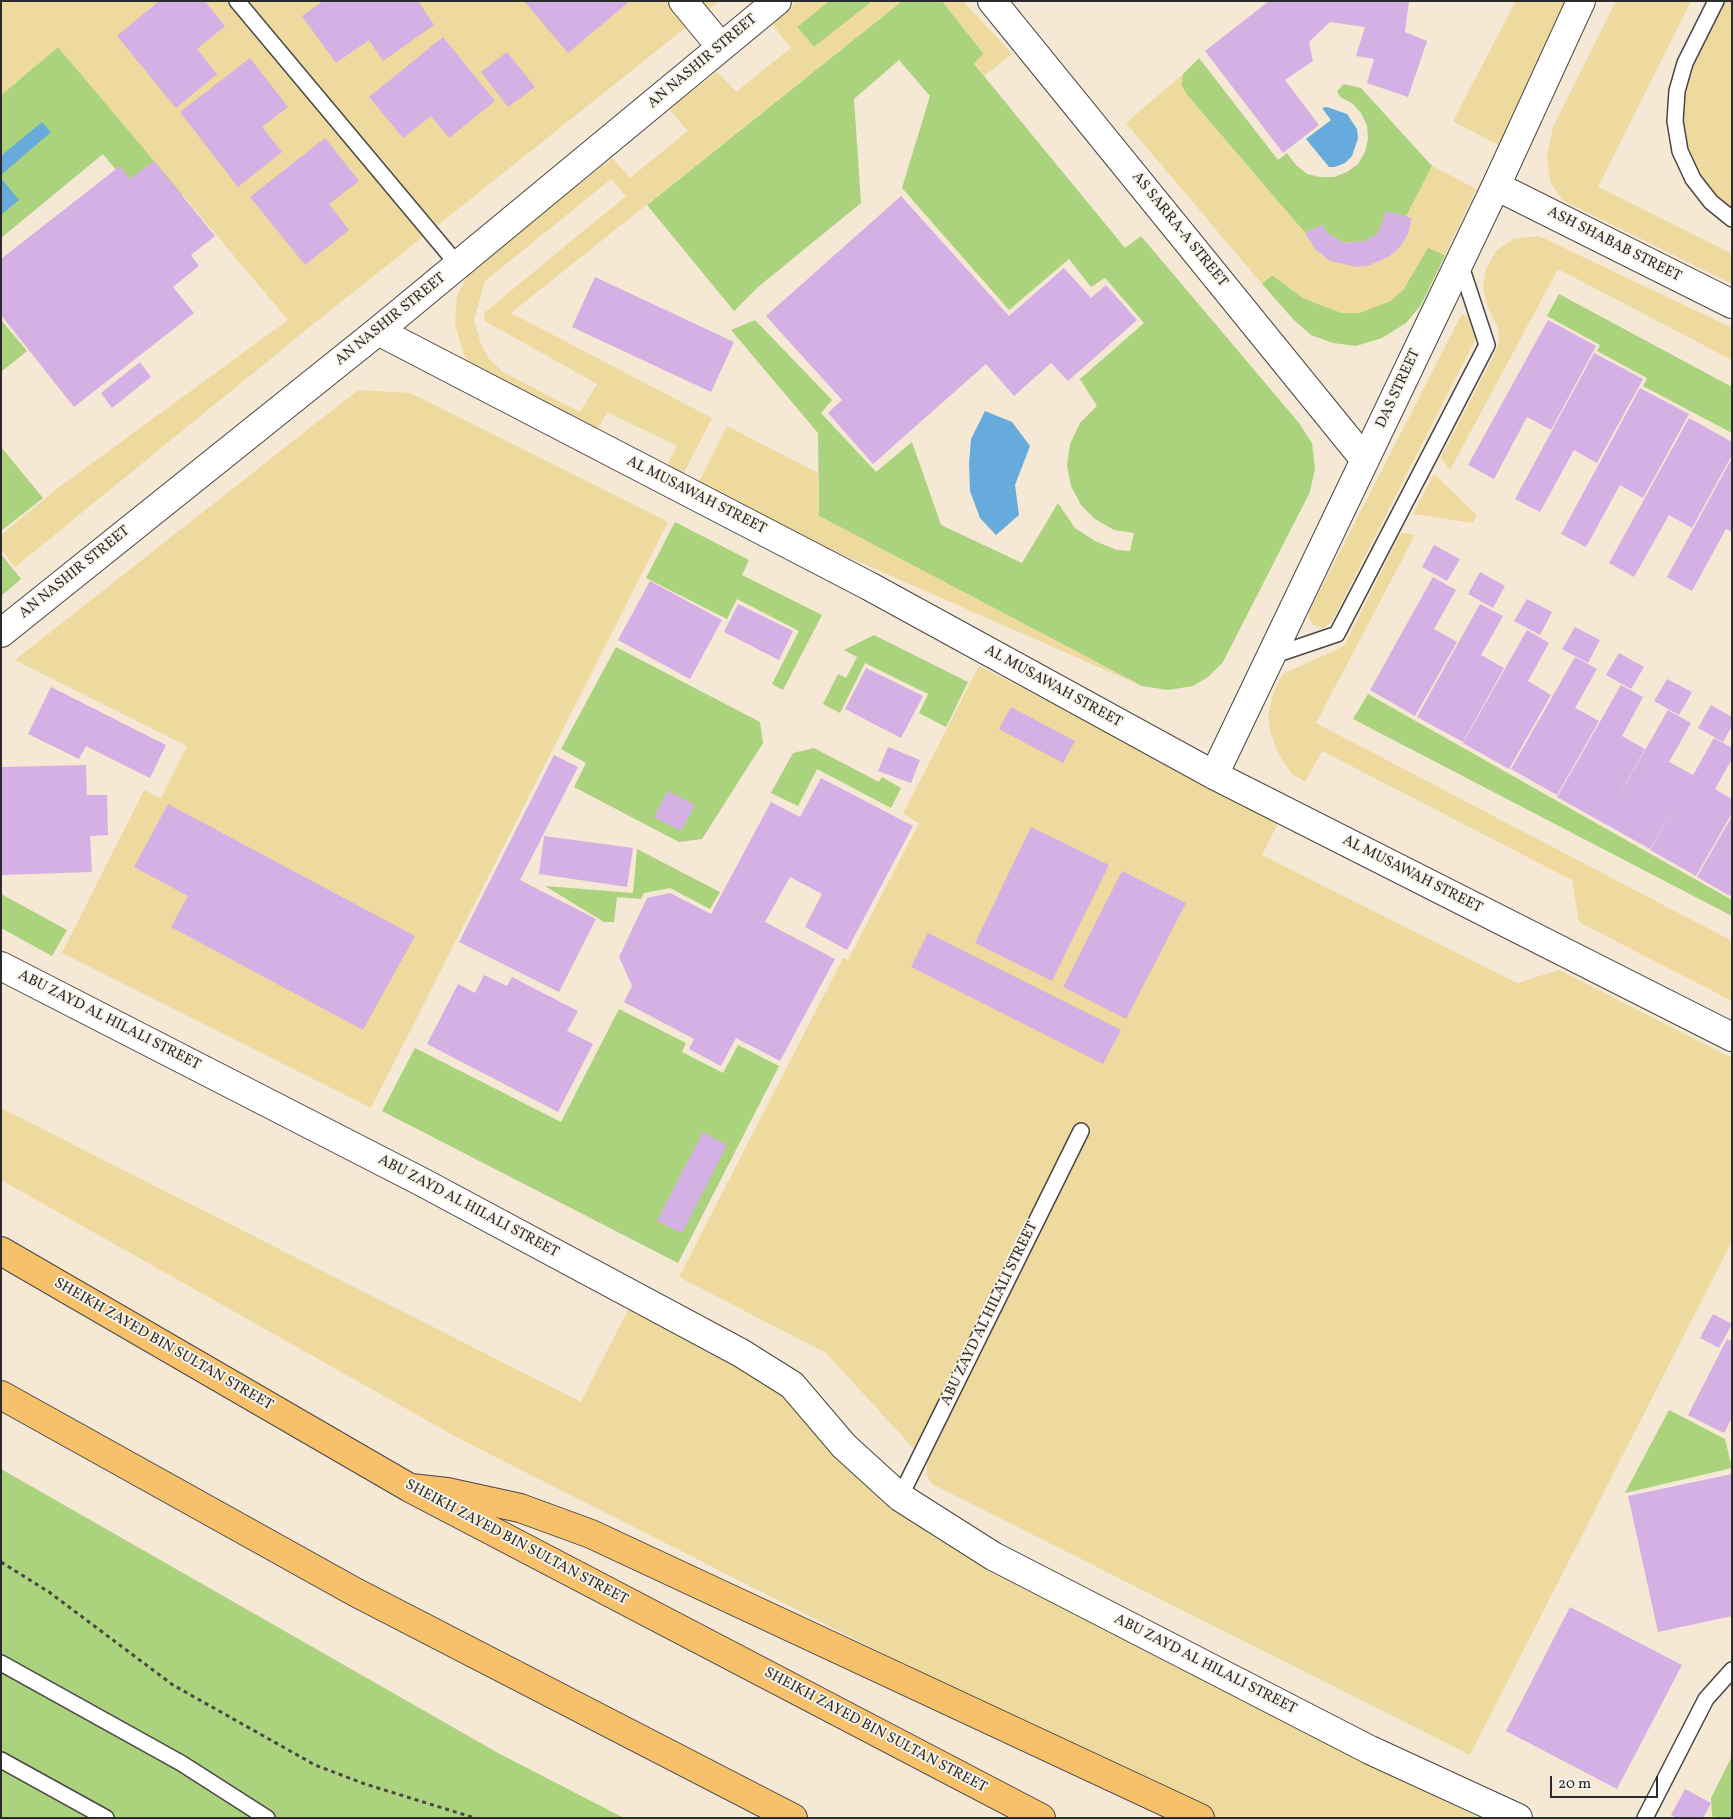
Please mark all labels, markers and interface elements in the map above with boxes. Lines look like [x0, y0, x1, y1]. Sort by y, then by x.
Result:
street label: AN NASHIR STREET [645, 11, 761, 113]
street label: AS SARRA-A STREET [1127, 169, 1231, 291]
street label: ASH SHABAB STREET [1544, 203, 1684, 287]
street label: AN NASHIR STREET [332, 270, 450, 370]
street label: DAS STREET [1373, 347, 1425, 431]
street label: AL MUSAWAH STREET [623, 453, 769, 539]
street label: AN NASHIR STREET [16, 523, 134, 623]
street label: AL MUSAWAH STREET [981, 642, 1125, 732]
street label: AL MUSAWAH STREET [1339, 832, 1485, 918]
street label: ABU ZAYD AL HILALI STREET [15, 967, 203, 1075]
street label: ABU ZAYD AL HILALI STREET [374, 1152, 562, 1262]
street label: ABU ZAYD AL HILALI STREET [938, 1219, 1042, 1409]
street label: SHEIKH ZAYED BIN SULTAN STREET [50, 1275, 276, 1415]
street label: SHEIKH ZAYED BIN SULTAN STREET [401, 1476, 631, 1610]
street label: ABU ZAYD AL HILALI STREET [1111, 1611, 1299, 1719]
street label: SHEIKH ZAYED BIN SULTAN STREET [760, 1664, 990, 1798]
scale bar [1553, 1766, 1660, 1798]
text: 20 m [1558, 1774, 1591, 1795]

